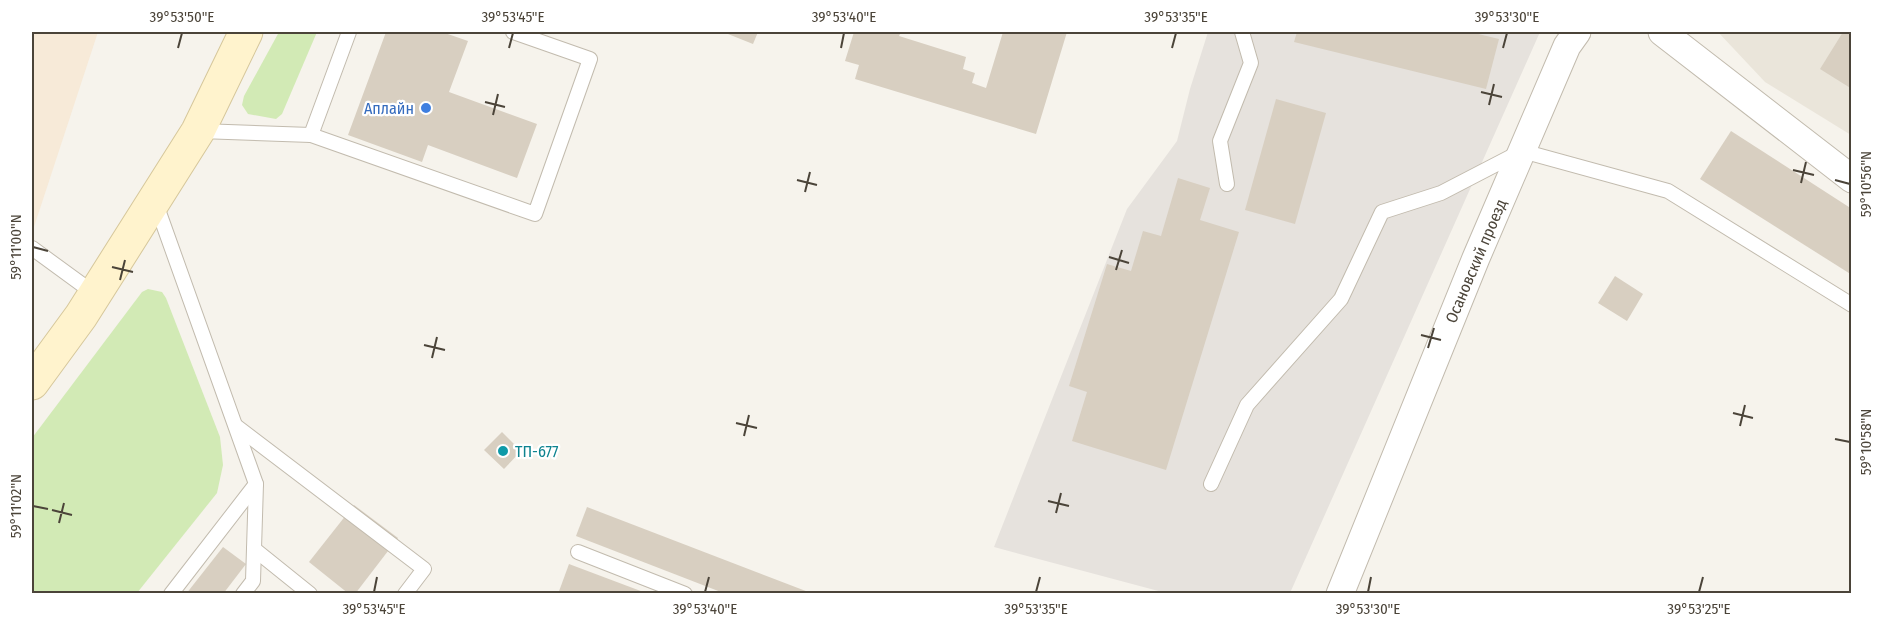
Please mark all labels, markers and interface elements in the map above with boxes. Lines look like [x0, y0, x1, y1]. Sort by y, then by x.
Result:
text: 39°53'50"E [150, 8, 214, 26]
text: 39°53'45"E [481, 8, 545, 26]
text: 39°53'40"E [812, 8, 876, 26]
text: 39°53'35"E [1144, 8, 1208, 26]
text: 39°53'30"E [1475, 8, 1539, 26]
place label: Аплайн [364, 99, 414, 118]
marker: Аплайн [419, 101, 433, 115]
text: 59°10'56"N [1857, 151, 1875, 217]
street label: Осановский проезд [1441, 196, 1511, 326]
text: 59°11'00"N [7, 214, 25, 280]
text: 59°10'58"N [1857, 409, 1875, 475]
place label: ТП-677 [515, 442, 559, 461]
marker: ТП-677 [496, 444, 510, 458]
text: 59°11'02"N [7, 474, 25, 538]
text: 39°53'45"E [342, 600, 406, 618]
text: 39°53'40"E [673, 600, 737, 618]
text: 39°53'35"E [1004, 600, 1068, 618]
text: 39°53'30"E [1336, 600, 1400, 618]
text: 39°53'25"E [1667, 600, 1731, 618]

